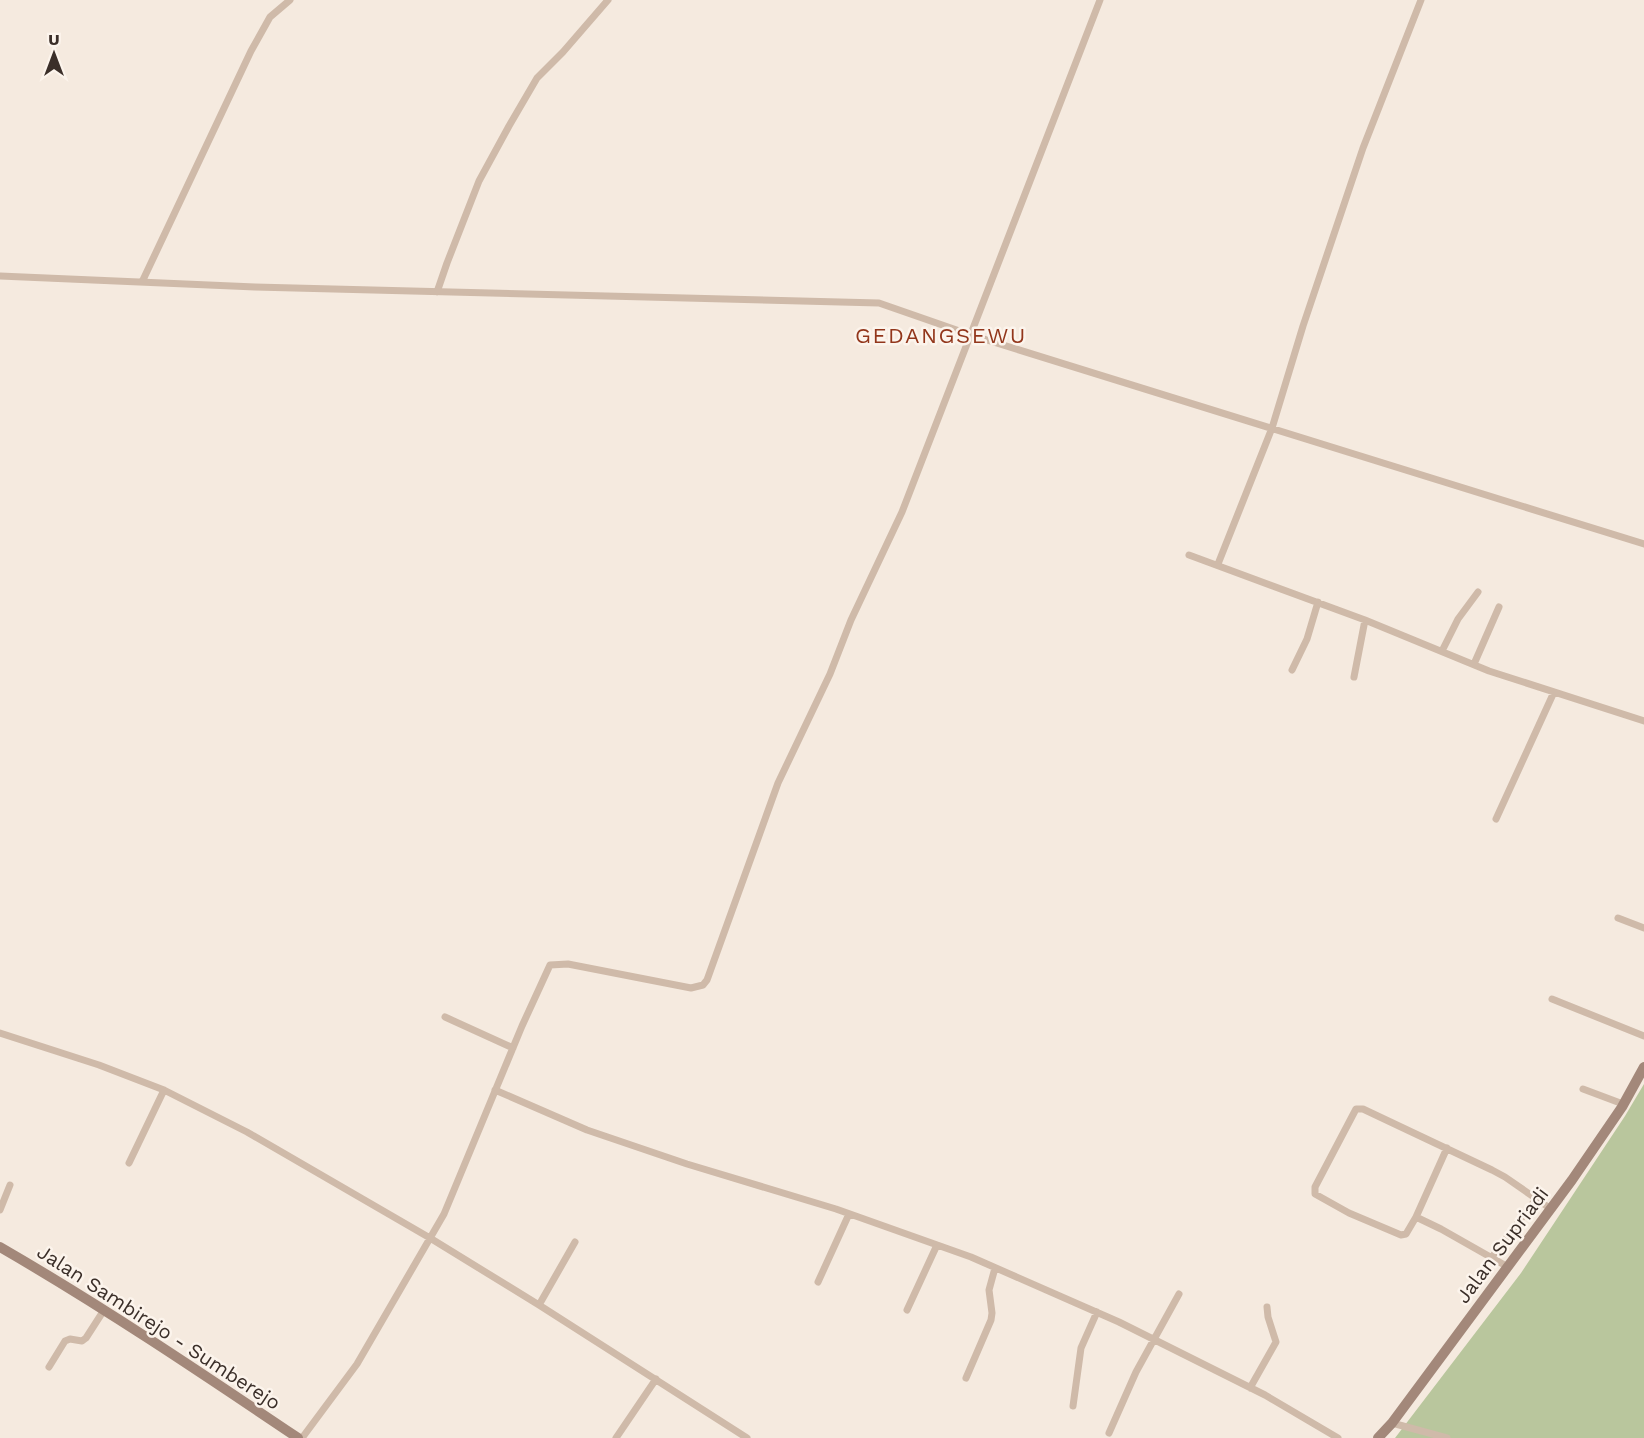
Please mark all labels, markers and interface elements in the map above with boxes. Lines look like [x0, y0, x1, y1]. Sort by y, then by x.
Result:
north arrow [24, 24, 84, 84]
text: U [48, 30, 60, 49]
district label: GEDANGSEWU [855, 323, 1027, 348]
street label: Jalan Supriadi [1451, 1182, 1553, 1308]
street label: Jalan Sambirejo - Sumberejo [33, 1239, 285, 1415]

